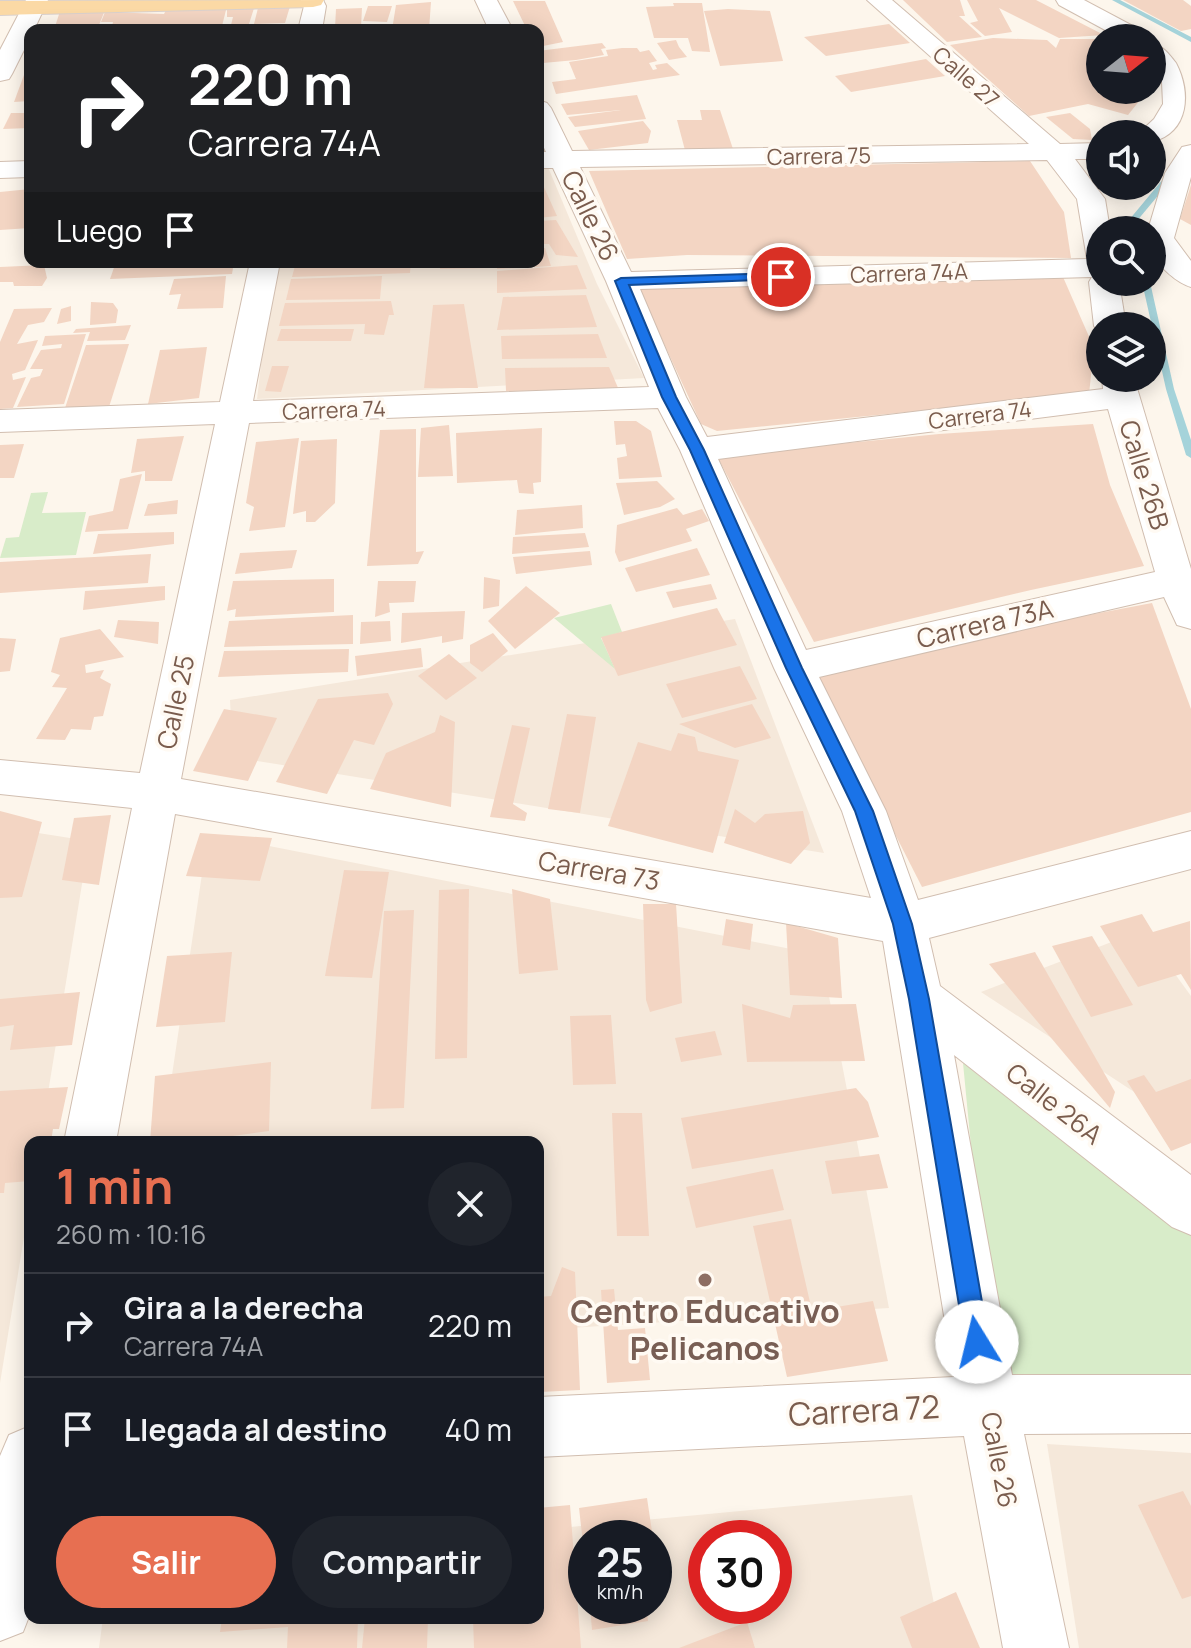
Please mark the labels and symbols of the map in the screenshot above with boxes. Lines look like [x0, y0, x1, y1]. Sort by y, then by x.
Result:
north arrow [1086, 24, 1166, 104]
street label: Calle 27 [926, 40, 1006, 114]
street label: Carrera 75 [767, 140, 871, 172]
street label: Calle 26 [554, 164, 628, 267]
pin [747, 243, 815, 311]
street label: Carrera 74A [850, 256, 968, 290]
street label: Carrera 74 [282, 393, 386, 427]
street label: Carrera 74 [927, 394, 1033, 436]
street label: Calle 26B [1111, 416, 1179, 534]
street label: Carrera 73A [913, 590, 1057, 656]
street label: Calle 25 [147, 651, 203, 752]
street label: Carrera 73 [536, 842, 663, 898]
street label: Calle 26A [999, 1054, 1110, 1152]
marker: Centro Educativo Pelicanos [696, 1271, 714, 1289]
place label: Centro Educativo Pelicanos [570, 1289, 840, 1370]
position arrow [935, 1300, 1019, 1384]
street label: Carrera 72 [787, 1384, 941, 1436]
street label: Calle 26 [973, 1409, 1027, 1511]
speed limit sign: 30 [688, 1520, 792, 1624]

